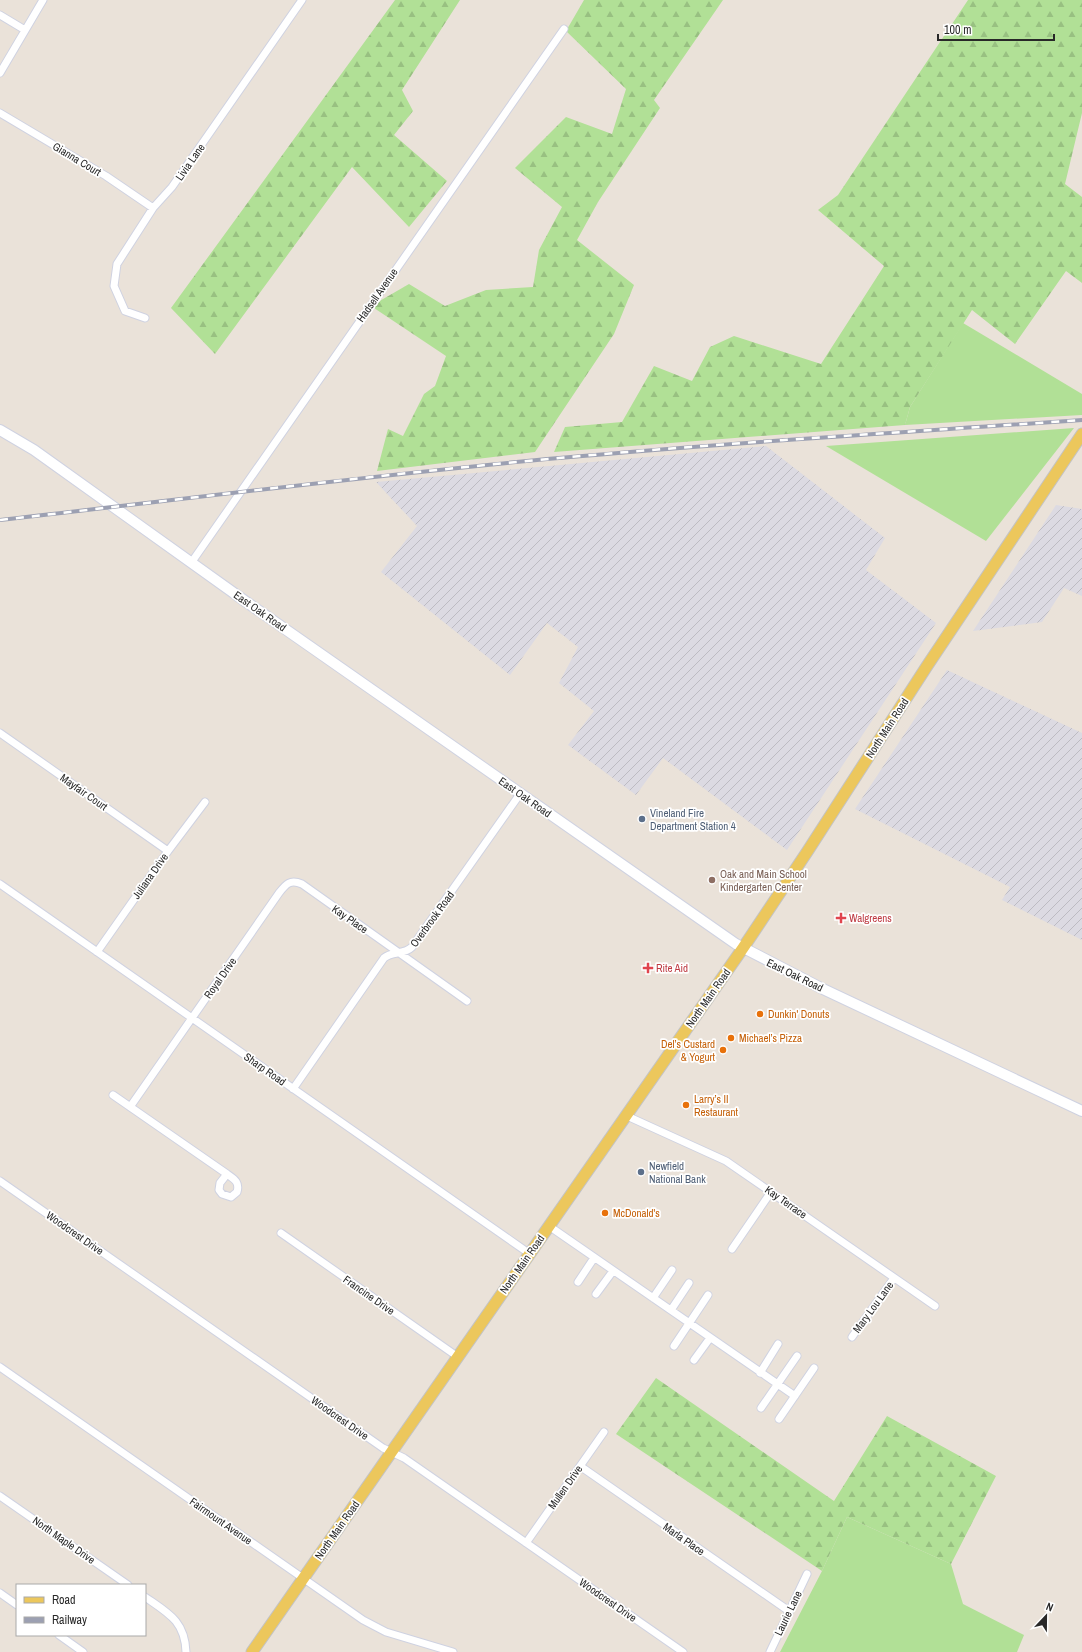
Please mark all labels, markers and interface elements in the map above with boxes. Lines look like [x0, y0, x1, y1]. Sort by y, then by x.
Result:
scale bar [938, 16, 1054, 42]
text: 100 m [944, 22, 971, 38]
street label: Gianna Court [50, 139, 104, 179]
street label: Livia Lane [172, 141, 208, 183]
street label: Hadsell Avenue [353, 265, 401, 325]
street label: East Oak Road [231, 588, 289, 634]
street label: North Main Road [862, 695, 912, 761]
street label: Mayfair Court [58, 771, 111, 814]
street label: East Oak Road [496, 774, 554, 820]
place label: Vineland Fire Department Station 4 [650, 806, 736, 833]
marker: Vineland Fire Department Station 4 [637, 814, 647, 824]
street label: Juliana Drive [129, 850, 171, 902]
place label: Oak and Main School Kindergarten Center [720, 867, 807, 894]
marker: Oak and Main School Kindergarten Center [707, 875, 717, 885]
street label: Overbrook Road [407, 888, 457, 950]
street label: Kay Place [329, 902, 371, 936]
place label: Walgreens [849, 911, 892, 925]
marker: Walgreens [836, 913, 846, 923]
street label: Royal Drive [201, 955, 239, 1001]
street label: East Oak Road [764, 955, 826, 995]
place label: Rite Aid [656, 961, 688, 975]
marker: Rite Aid [643, 963, 653, 973]
street label: North Main Road [683, 966, 733, 1030]
place label: Dunkin' Donuts [768, 1007, 830, 1021]
marker: Dunkin' Donuts [755, 1009, 765, 1019]
place label: Michael’s Pizza [739, 1031, 802, 1045]
marker: Michael’s Pizza [726, 1033, 736, 1043]
place label: Del’s Custard & Yogurt [661, 1037, 715, 1064]
marker: Del’s Custard & Yogurt [718, 1045, 728, 1055]
street label: Sharp Road [241, 1049, 289, 1089]
place label: Larry’s II Restaurant [694, 1092, 739, 1119]
marker: Larry’s II Restaurant [681, 1100, 691, 1110]
place label: Newfield National Bank [649, 1159, 706, 1186]
marker: Newfield National Bank [636, 1167, 646, 1177]
street label: Kay Terrace [762, 1183, 810, 1221]
place label: McDonald's [613, 1206, 660, 1220]
street label: Woodcrest Drive [44, 1208, 106, 1258]
marker: McDonald's [600, 1208, 610, 1218]
street label: North Main Road [497, 1232, 547, 1296]
street label: Francine Drive [341, 1272, 397, 1318]
street label: Mary Lou Lane [850, 1279, 896, 1335]
street label: Woodcrest Drive [309, 1393, 371, 1443]
street label: Mullen Drive [545, 1462, 585, 1512]
street label: Fairmount Avenue [187, 1494, 255, 1548]
street label: North Main Road [312, 1498, 362, 1562]
street label: North Maple Drive [30, 1513, 98, 1567]
street label: Marla Place [660, 1520, 708, 1558]
street label: Woodcrest Drive [577, 1575, 639, 1625]
legend [16, 1584, 146, 1636]
street label: Laurie Lane [771, 1588, 805, 1638]
text: Road [52, 1592, 76, 1608]
north arrow [1026, 1596, 1066, 1636]
text: N [1044, 1599, 1055, 1614]
text: Railway [52, 1612, 87, 1628]

